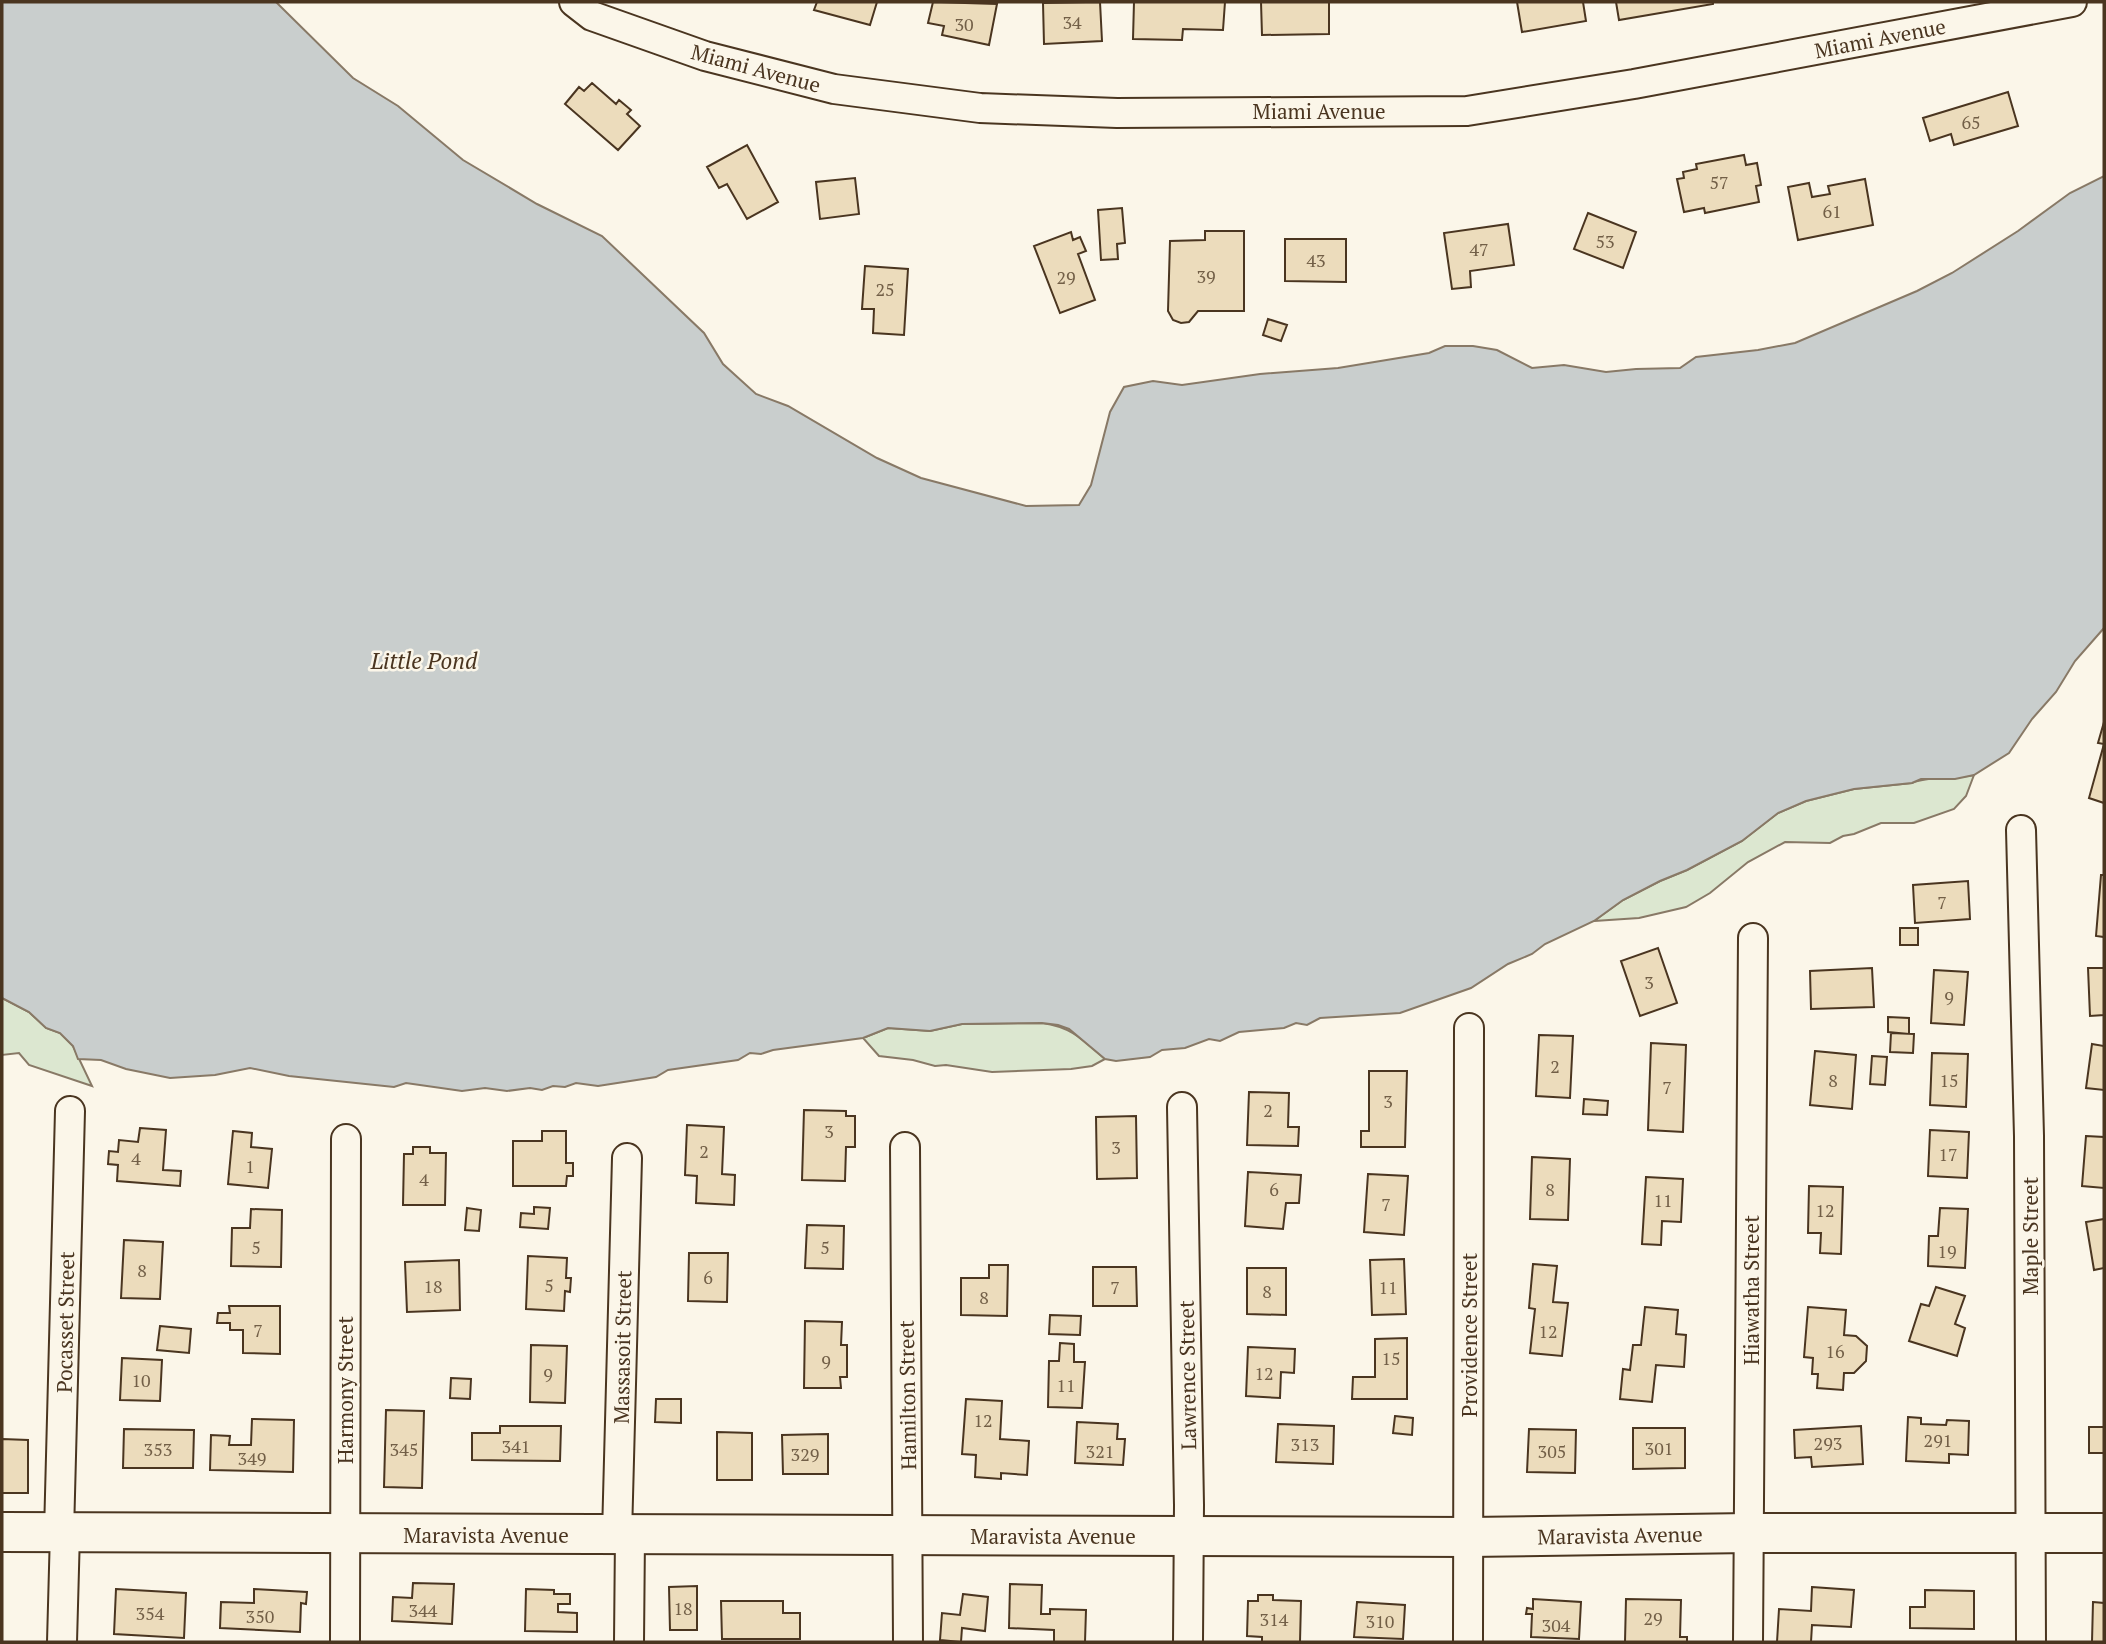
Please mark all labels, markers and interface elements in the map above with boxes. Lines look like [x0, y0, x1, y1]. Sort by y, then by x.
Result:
house number: 34 [1062, 10, 1082, 34]
house number: 30 [954, 12, 974, 36]
street label: Miami Avenue [1812, 12, 1948, 64]
street label: Miami Avenue [688, 37, 824, 99]
street label: Miami Avenue [1252, 97, 1386, 125]
house number: 65 [1961, 110, 1981, 134]
house number: 57 [1709, 170, 1729, 194]
house number: 61 [1822, 199, 1842, 223]
house number: 53 [1595, 229, 1615, 253]
house number: 47 [1469, 237, 1489, 261]
house number: 43 [1306, 248, 1326, 272]
house number: 39 [1196, 264, 1216, 288]
house number: 29 [1056, 265, 1076, 289]
house number: 25 [875, 277, 895, 301]
water label: Little Pond [370, 645, 478, 676]
house number: 7 [1937, 890, 1947, 914]
house number: 3 [1644, 970, 1654, 994]
house number: 9 [1944, 985, 1954, 1009]
house number: 2 [1550, 1054, 1560, 1078]
house number: 8 [1828, 1068, 1838, 1092]
house number: 15 [1939, 1068, 1959, 1092]
house number: 7 [1662, 1075, 1672, 1099]
house number: 3 [1383, 1089, 1393, 1113]
house number: 2 [1263, 1098, 1273, 1122]
house number: 3 [824, 1119, 834, 1143]
house number: 3 [1111, 1135, 1121, 1159]
house number: 2 [699, 1139, 709, 1163]
house number: 17 [1938, 1142, 1958, 1166]
house number: 4 [131, 1146, 141, 1170]
house number: 1 [245, 1154, 255, 1178]
house number: 4 [419, 1167, 429, 1191]
street label: Maple Street [2016, 1176, 2044, 1295]
house number: 6 [1269, 1177, 1279, 1201]
house number: 8 [1545, 1177, 1555, 1201]
house number: 11 [1653, 1188, 1673, 1212]
house number: 7 [1381, 1192, 1391, 1216]
house number: 12 [1815, 1198, 1835, 1222]
street label: Hiawatha Street [1737, 1215, 1765, 1365]
house number: 5 [251, 1235, 261, 1259]
house number: 5 [820, 1235, 830, 1259]
house number: 19 [1937, 1239, 1957, 1263]
street label: Pocasset Street [50, 1251, 80, 1393]
street label: Providence Street [1455, 1253, 1483, 1417]
house number: 8 [137, 1258, 147, 1282]
house number: 6 [703, 1265, 713, 1289]
street label: Massasoit Street [607, 1270, 637, 1424]
house number: 5 [544, 1273, 554, 1297]
house number: 18 [423, 1274, 443, 1298]
house number: 7 [1110, 1275, 1120, 1299]
house number: 11 [1378, 1275, 1398, 1299]
house number: 8 [1262, 1279, 1272, 1303]
house number: 8 [979, 1285, 989, 1309]
street label: Lawrence Street [1172, 1300, 1202, 1450]
street label: Harmony Street [331, 1316, 359, 1464]
house number: 7 [253, 1318, 263, 1342]
house number: 12 [1538, 1319, 1558, 1343]
street label: Hamilton Street [892, 1320, 922, 1470]
house number: 16 [1825, 1339, 1845, 1363]
house number: 15 [1381, 1346, 1401, 1370]
house number: 9 [821, 1349, 831, 1373]
house number: 12 [1254, 1361, 1274, 1385]
house number: 9 [543, 1362, 553, 1386]
house number: 10 [131, 1368, 151, 1392]
house number: 11 [1056, 1373, 1076, 1397]
house number: 12 [973, 1408, 993, 1432]
house number: 291 [1924, 1428, 1952, 1452]
house number: 293 [1814, 1431, 1842, 1455]
house number: 313 [1291, 1432, 1319, 1456]
house number: 341 [502, 1434, 530, 1458]
house number: 301 [1645, 1436, 1673, 1460]
house number: 353 [144, 1437, 172, 1461]
house number: 345 [390, 1437, 418, 1461]
house number: 321 [1086, 1439, 1114, 1463]
house number: 305 [1538, 1439, 1566, 1463]
house number: 329 [791, 1442, 819, 1466]
house number: 349 [238, 1446, 266, 1470]
street label: Maravista Avenue [1537, 1520, 1703, 1550]
street label: Maravista Avenue [403, 1521, 569, 1549]
street label: Maravista Avenue [970, 1522, 1136, 1550]
house number: 18 [673, 1596, 693, 1620]
house number: 344 [409, 1598, 438, 1622]
house number: 354 [136, 1601, 165, 1625]
house number: 350 [246, 1604, 274, 1628]
house number: 29 [1643, 1606, 1663, 1630]
house number: 314 [1260, 1607, 1289, 1631]
house number: 310 [1366, 1609, 1394, 1633]
house number: 304 [1542, 1613, 1571, 1637]

